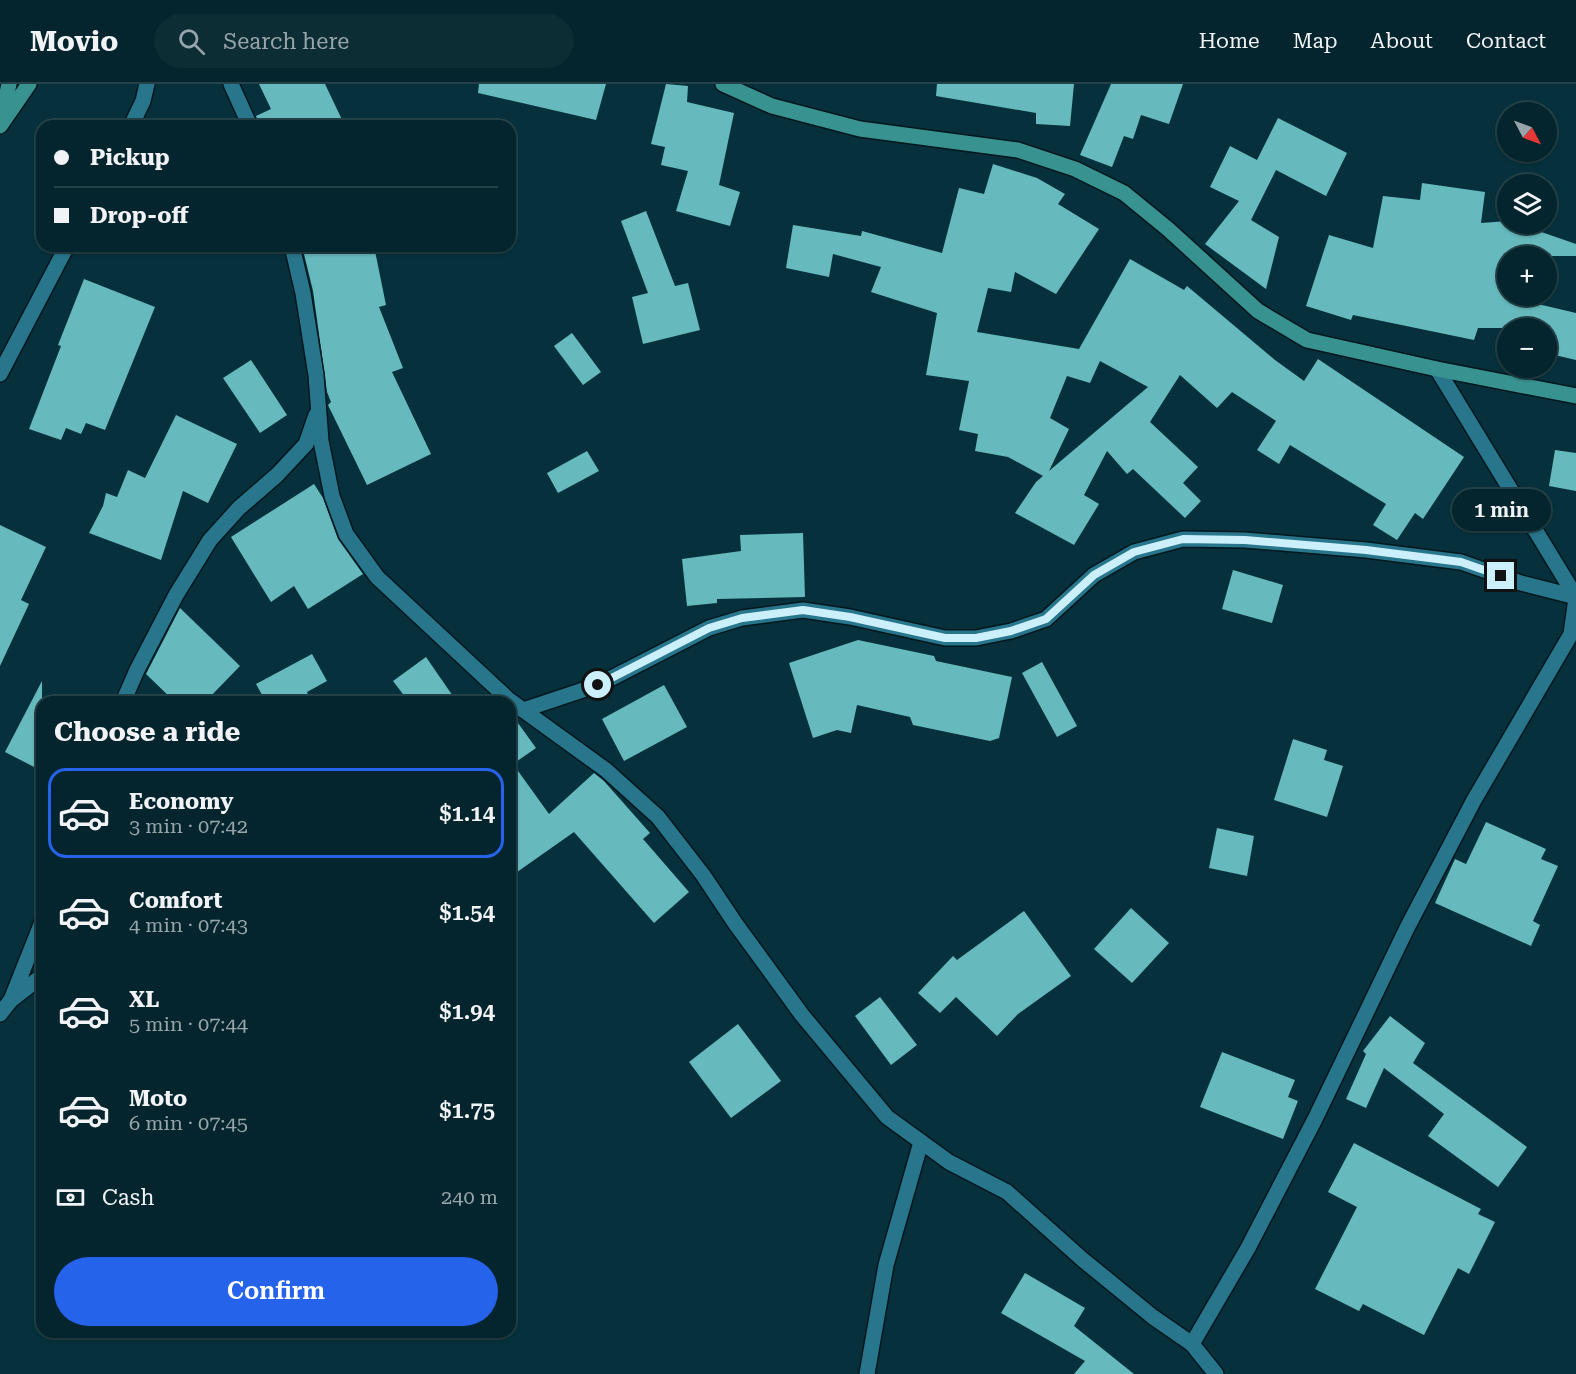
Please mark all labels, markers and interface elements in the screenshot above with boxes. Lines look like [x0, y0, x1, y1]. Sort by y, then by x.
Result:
search box [154, 14, 574, 68]
text: Movio [30, 25, 118, 58]
icon: search [175, 25, 208, 58]
text: Search here [223, 29, 349, 54]
text: Home [1199, 29, 1260, 53]
text: Map [1293, 29, 1338, 53]
text: About [1371, 29, 1433, 53]
text: Contact [1466, 29, 1546, 53]
north arrow [1497, 102, 1557, 162]
map controls [1497, 102, 1557, 378]
text: Pickup [90, 145, 170, 170]
button: layers [1497, 174, 1557, 234]
text: Drop-off [90, 203, 188, 228]
button: + [1497, 246, 1557, 306]
button: − [1497, 318, 1557, 378]
callout: 1 min [1452, 489, 1550, 531]
text: 1 min [1474, 498, 1529, 522]
route end [1487, 562, 1514, 589]
route start [584, 671, 611, 698]
text: Choose a ride [54, 716, 240, 748]
icon: car [57, 786, 111, 840]
text: Economy [129, 789, 233, 814]
text: $1.14 [439, 801, 495, 826]
text: 3 min · 07:42 [129, 814, 248, 838]
icon: car [57, 885, 111, 939]
text: Comfort [129, 888, 222, 913]
text: $1.54 [439, 900, 495, 925]
text: 4 min · 07:43 [129, 913, 248, 937]
icon: car [57, 984, 111, 1038]
text: XL [129, 987, 159, 1012]
text: $1.94 [439, 999, 495, 1024]
text: 5 min · 07:44 [129, 1012, 248, 1036]
icon: car [57, 1083, 111, 1137]
text: Moto [129, 1086, 187, 1111]
text: $1.75 [439, 1098, 495, 1123]
text: 6 min · 07:45 [129, 1111, 248, 1135]
icon: cash [54, 1181, 87, 1214]
text: Cash [102, 1185, 154, 1210]
text: 240 m [441, 1185, 498, 1209]
button: Confirm [54, 1257, 498, 1326]

